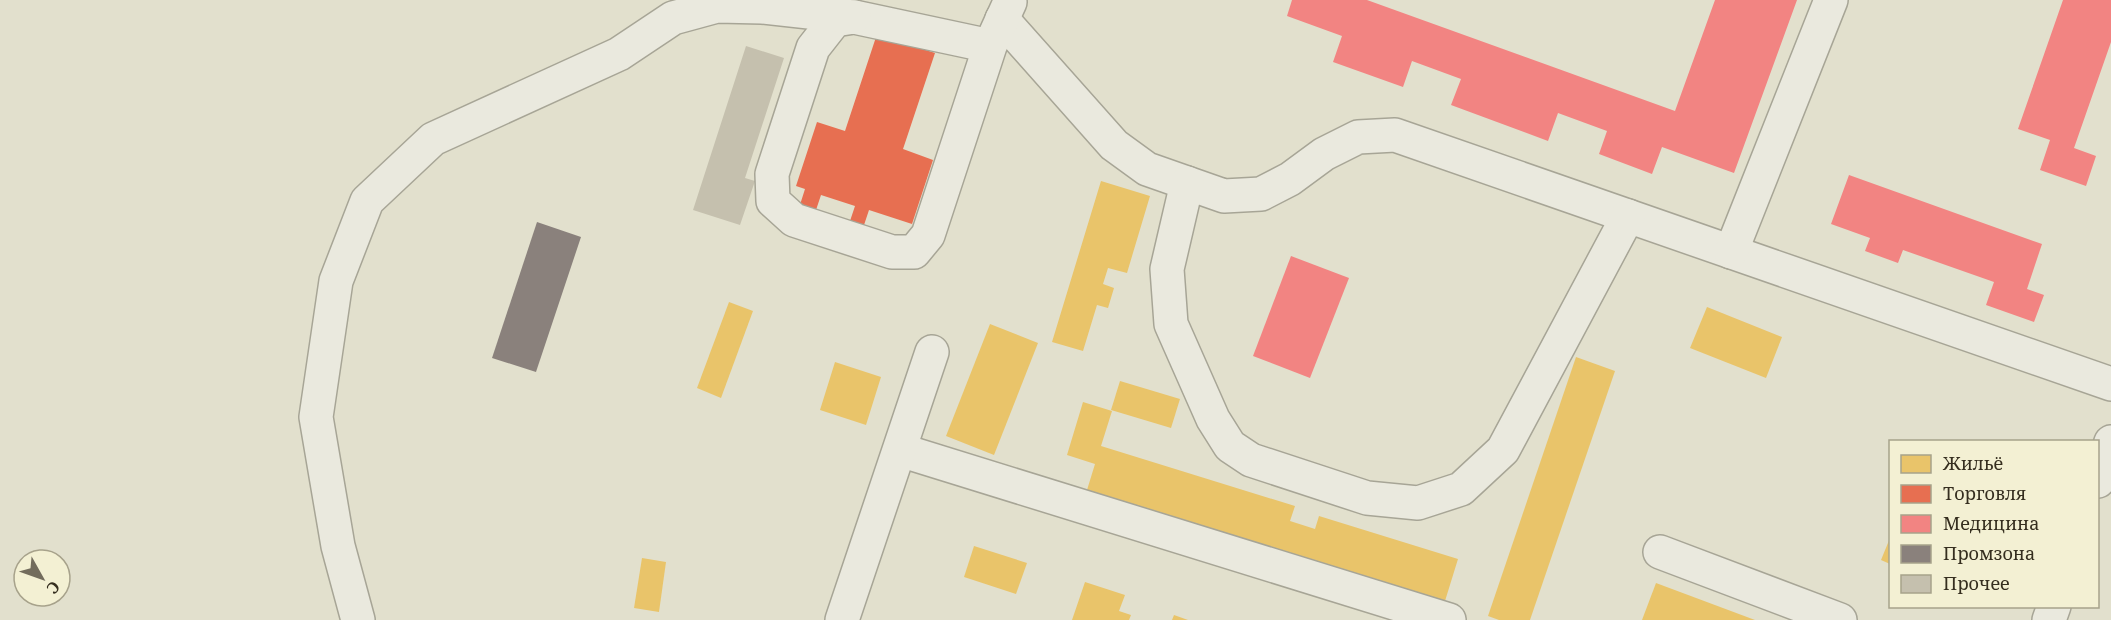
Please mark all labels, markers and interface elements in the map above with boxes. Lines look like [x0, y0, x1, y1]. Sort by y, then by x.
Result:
legend [1889, 440, 2099, 608]
text: Жильё [1942, 451, 2003, 475]
text: Торговля [1943, 481, 2026, 505]
text: Медицина [1943, 511, 2039, 535]
text: Промзона [1943, 541, 2035, 565]
north arrow [12, 548, 72, 608]
text: Прочее [1943, 571, 2010, 595]
text: С [42, 577, 65, 599]

